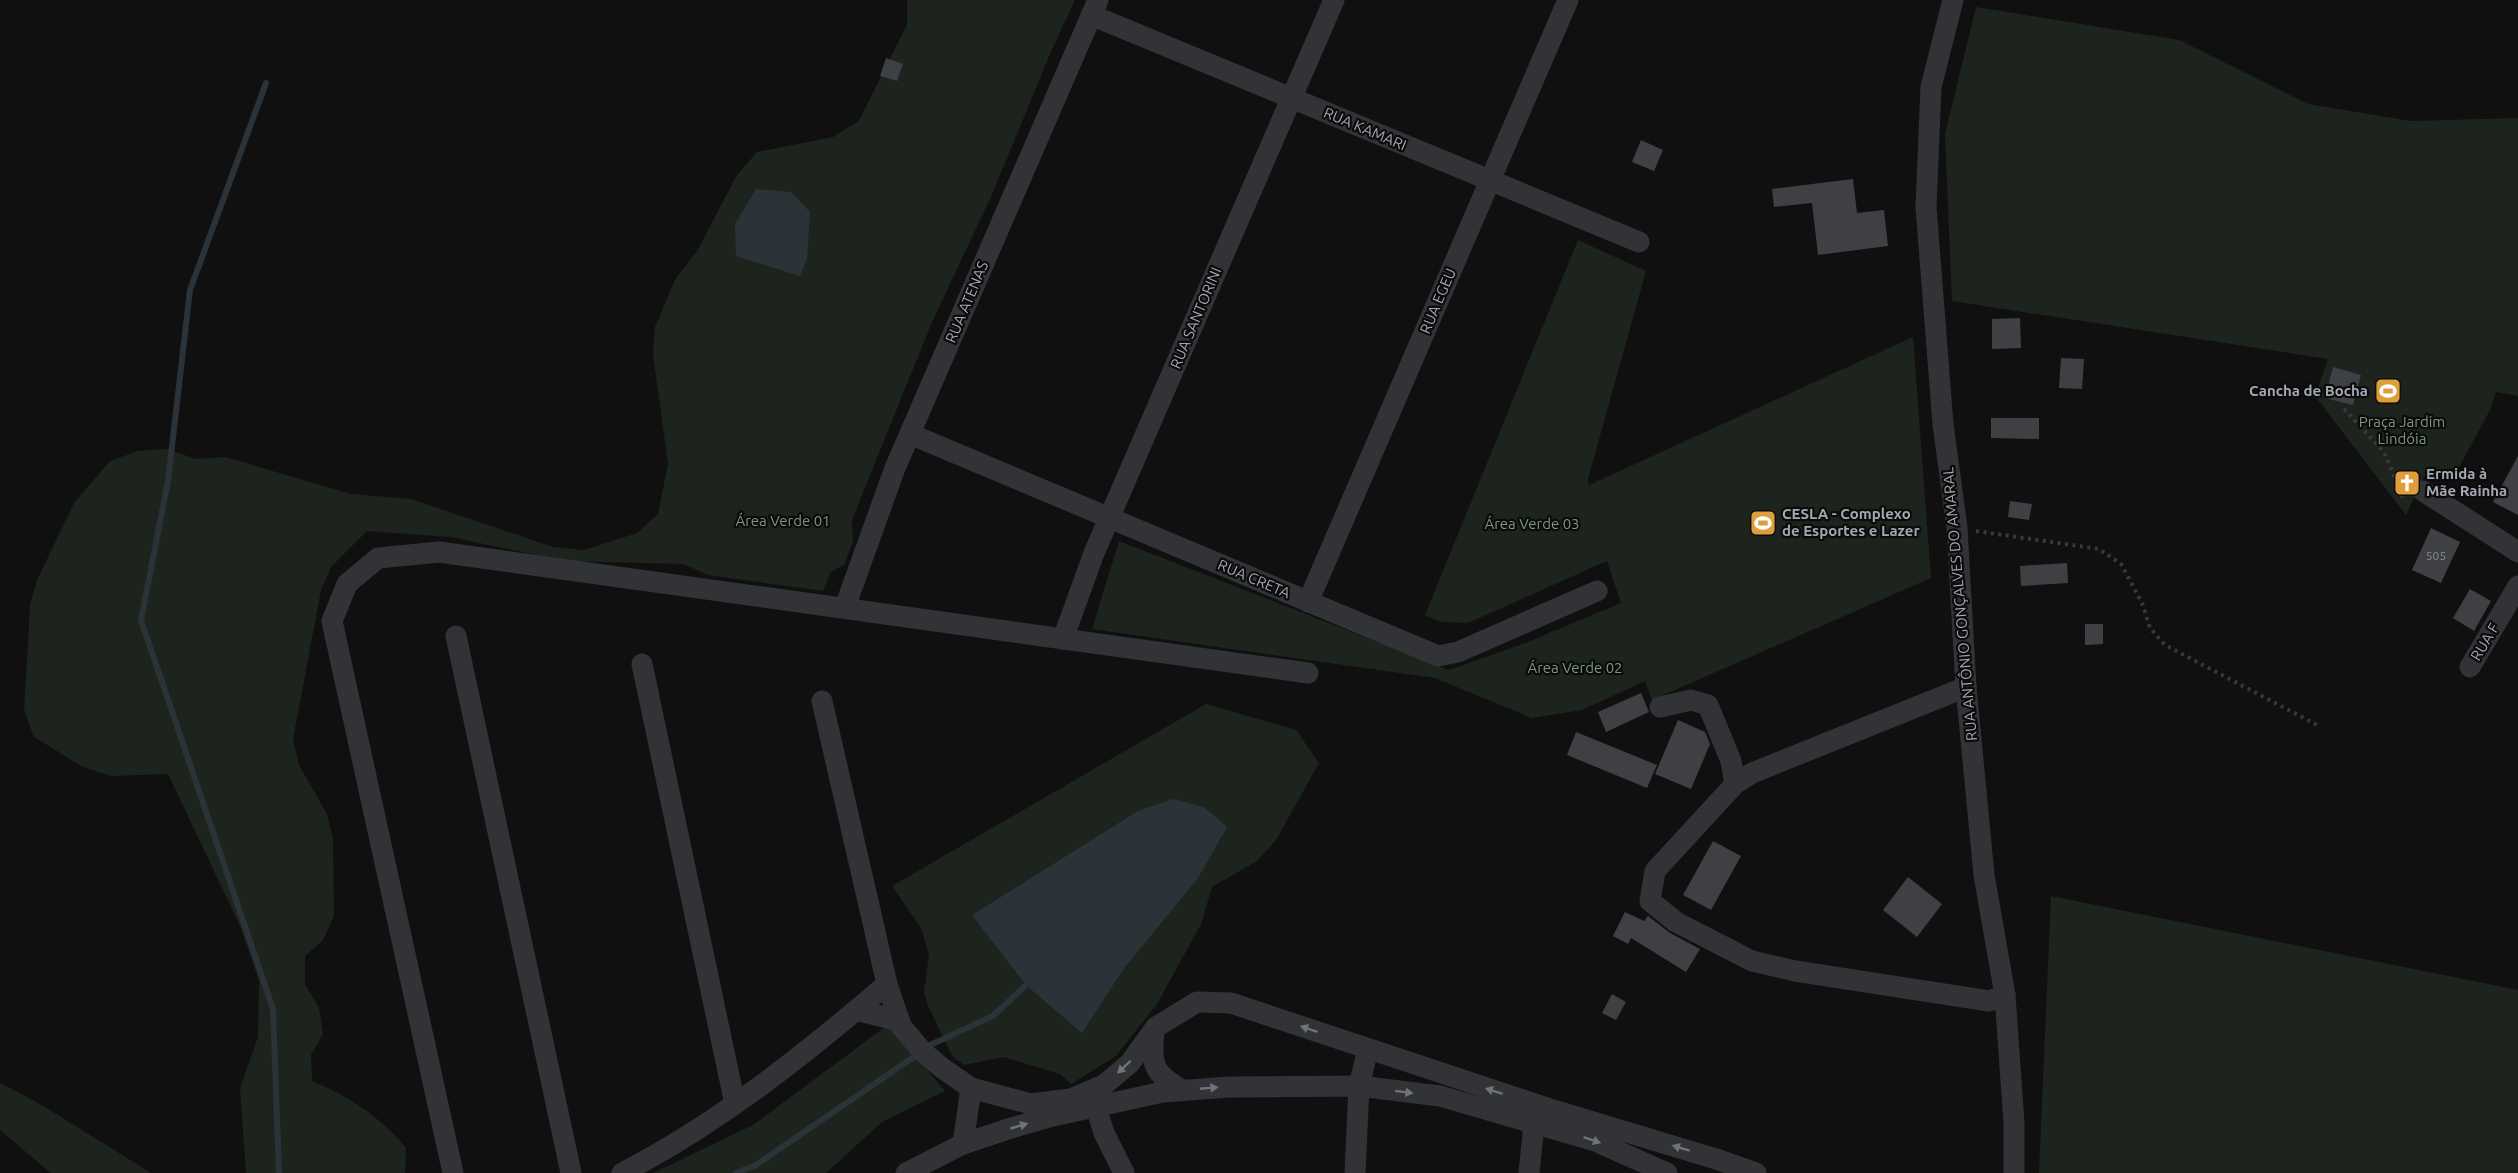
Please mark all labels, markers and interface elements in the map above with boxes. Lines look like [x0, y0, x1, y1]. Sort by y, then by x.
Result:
street label: RUA KAMARI [1321, 103, 1409, 154]
street label: RUA ATENAS [942, 258, 991, 345]
street label: RUA SANTORINI [1167, 265, 1225, 371]
street label: RUA EGEU [1416, 266, 1459, 336]
sports icon: Cancha de Bocha [2373, 376, 2403, 406]
place label: Cancha de Bocha [2249, 382, 2368, 399]
park label: Praça Jardim Lindóia [2359, 413, 2445, 447]
place label: Ermida à Mãe Rainha [2426, 465, 2507, 499]
street label: RUA ANTÔNIO GONÇALVES DO AMARAL [1939, 466, 1980, 742]
church icon: Ermida à Mãe Rainha [2392, 468, 2422, 498]
place label: CESLA - Complexo de Esportes e Lazer [1782, 505, 1920, 539]
sports icon: CESLA - Complexo de Esportes e Lazer [1748, 508, 1778, 538]
park label: Área Verde 01 [735, 512, 831, 529]
park label: Área Verde 03 [1484, 515, 1580, 532]
house number: 505 [2426, 549, 2446, 562]
street label: RUA CRETA [1215, 556, 1293, 602]
street label: RUA F [2467, 620, 2502, 664]
park label: Área Verde 02 [1527, 659, 1623, 676]
one-way arrow [1300, 1023, 1318, 1033]
one-way arrow [1117, 1060, 1132, 1073]
one-way arrow [1200, 1083, 1219, 1093]
one-way arrow [1485, 1085, 1503, 1095]
one-way arrow [1395, 1087, 1414, 1096]
one-way arrow [1010, 1121, 1028, 1130]
one-way arrow [1584, 1136, 1602, 1146]
one-way arrow [1672, 1143, 1690, 1152]

